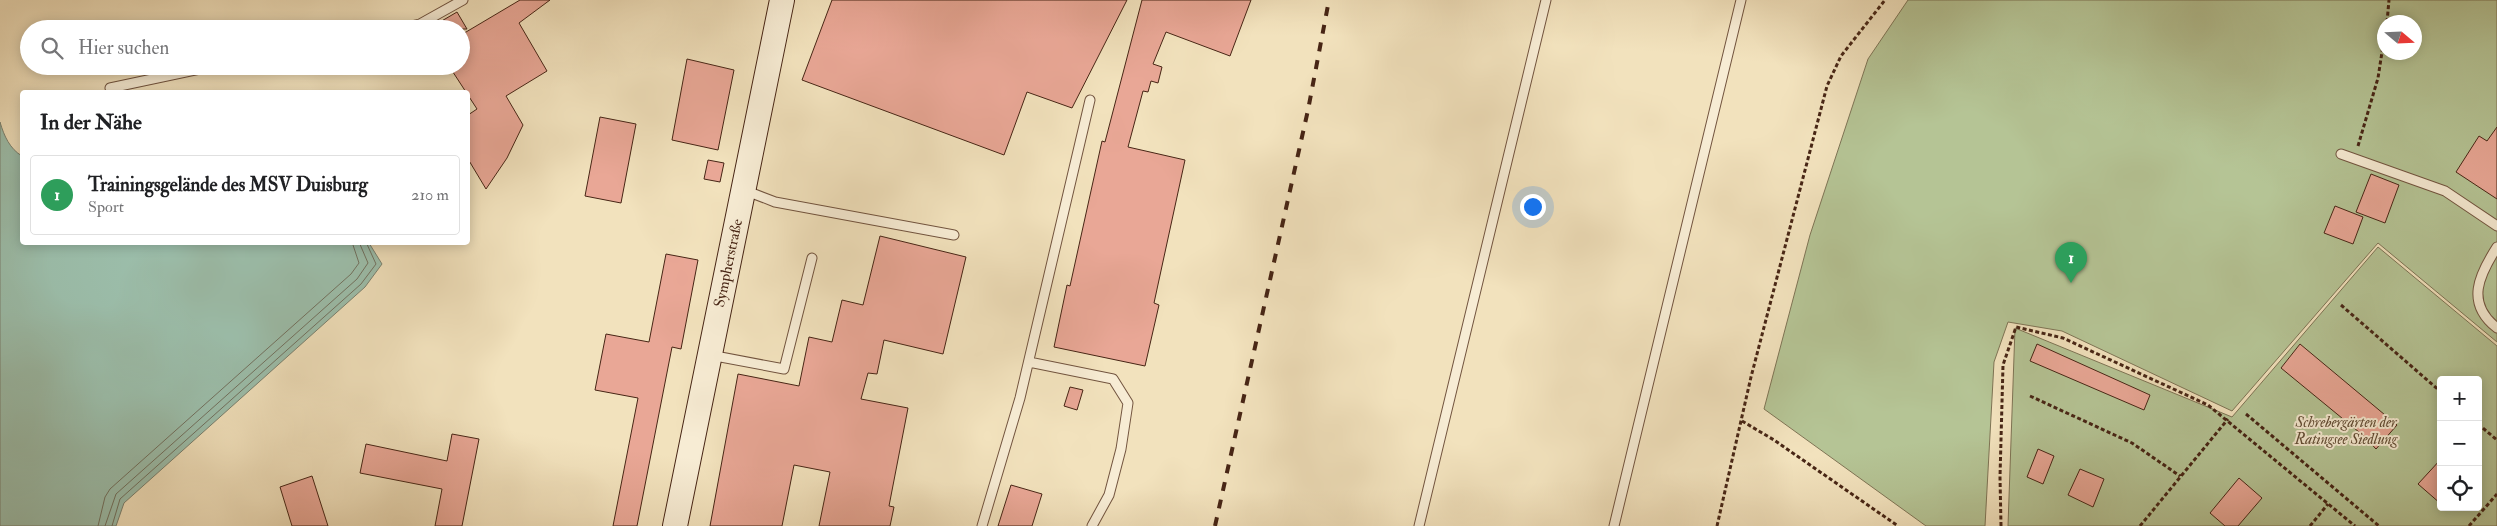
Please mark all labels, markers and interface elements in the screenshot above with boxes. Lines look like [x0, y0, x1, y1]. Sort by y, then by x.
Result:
north arrow [2377, 15, 2422, 60]
search box [20, 20, 470, 75]
icon: search [38, 34, 66, 62]
text: Hier suchen [78, 36, 169, 60]
text: In der Nähe [40, 109, 142, 136]
text: Trainingsgelände des MSV Duisburg [88, 173, 368, 197]
text: 1 [54, 185, 60, 205]
text: 210 m [411, 185, 449, 205]
your location [1520, 194, 1546, 220]
text: Sport [88, 197, 124, 217]
street label: Sympherstraße [710, 217, 748, 309]
pin: 1 [2055, 242, 2087, 283]
map controls [2437, 376, 2482, 511]
button: + [2437, 376, 2482, 421]
park label: Schrebergärten der Ratingsee Siedlung [2294, 413, 2399, 449]
button: − [2437, 421, 2482, 466]
button: locate [2437, 466, 2482, 511]

